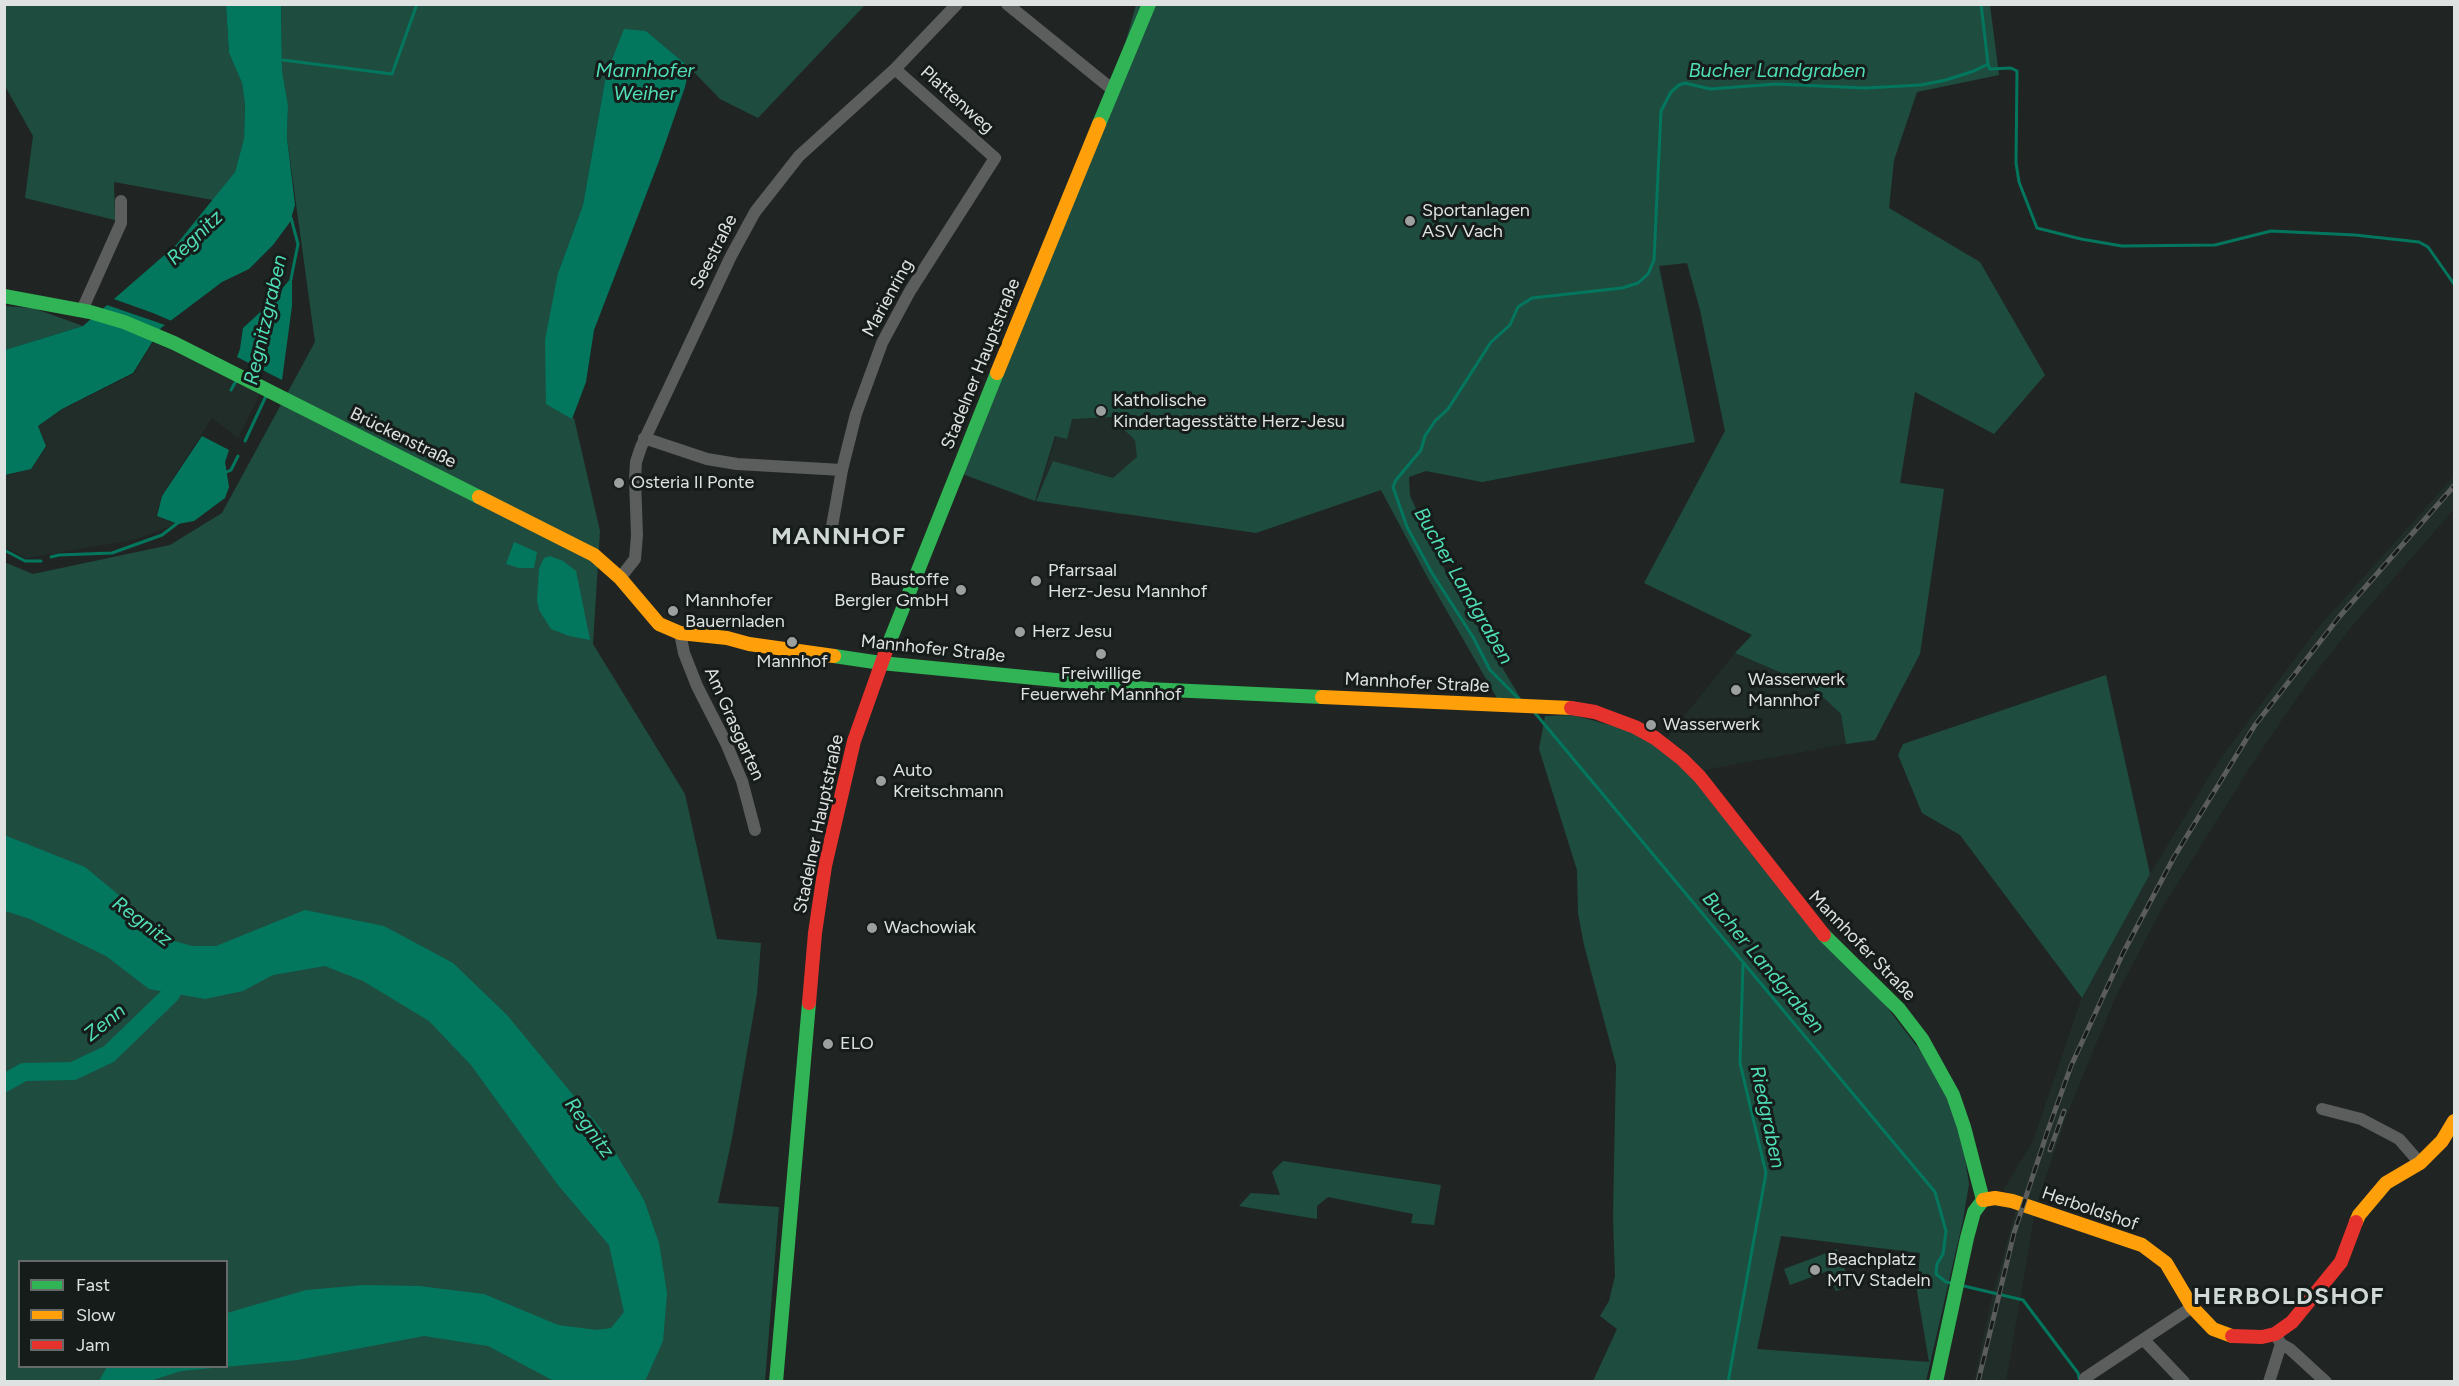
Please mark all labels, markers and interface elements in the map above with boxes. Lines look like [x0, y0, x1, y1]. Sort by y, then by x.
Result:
water label: Mannhofer Weiher [596, 59, 694, 106]
water label: Bucher Landgraben [1688, 59, 1866, 83]
street label: Plattenweg [916, 61, 998, 139]
place label: Sportanlagen ASV Vach [1422, 200, 1530, 242]
water label: Regnitz [162, 206, 228, 270]
street label: Seestraße [686, 211, 742, 293]
marker: Sportanlagen ASV Vach [1403, 214, 1417, 228]
water label: Regnitzgraben [239, 253, 293, 387]
street label: Marienring [858, 255, 918, 341]
street label: Stadelner Hauptstraße [937, 275, 1025, 453]
place label: Katholische Kindertagesstätte Herz-Jesu [1113, 390, 1345, 432]
street label: Brückenstraße [346, 403, 460, 473]
marker: Katholische Kindertagesstätte Herz-Jesu [1094, 404, 1108, 418]
place label: Osteria Il Ponte [631, 472, 754, 494]
marker: Osteria Il Ponte [612, 476, 626, 490]
water label: Bucher Landgraben [1408, 503, 1518, 669]
district label: MANNHOF [771, 523, 907, 551]
place label: Pfarrsaal Herz-Jesu Mannhof [1048, 560, 1207, 602]
place label: Baustoffe Bergler GmbH [834, 569, 949, 612]
marker: Pfarrsaal Herz-Jesu Mannhof [1029, 574, 1043, 588]
marker: Baustoffe Bergler GmbH [954, 583, 968, 597]
place label: Mannhofer Bauernladen [685, 590, 785, 632]
marker: Mannhofer Bauernladen [666, 604, 680, 618]
place label: Herz Jesu [1032, 621, 1112, 643]
marker: Herz Jesu [1013, 625, 1027, 639]
street label: Mannhofer Straße [860, 631, 1006, 667]
marker: Mannhof [785, 635, 799, 649]
marker: Freiwillige Feuerwehr Mannhof [1094, 647, 1108, 661]
place label: Mannhof [756, 651, 828, 673]
place label: Freiwillige Feuerwehr Mannhof [1020, 663, 1182, 706]
street label: Am Grasgarten [699, 664, 769, 784]
street label: Mannhofer Straße [1344, 668, 1490, 698]
place label: Wasserwerk Mannhof [1748, 669, 1845, 712]
marker: Wasserwerk Mannhof [1729, 683, 1743, 697]
place label: Wasserwerk [1663, 714, 1760, 736]
marker: Wasserwerk [1644, 718, 1658, 732]
street label: Stadelner Hauptstraße [789, 733, 849, 915]
place label: Auto Kreitschmann [893, 760, 1004, 802]
marker: Auto Kreitschmann [874, 774, 888, 788]
street label: Mannhofer Straße [1804, 886, 1920, 1006]
water label: Bucher Landgraben [1697, 887, 1829, 1039]
water label: Regnitz [107, 892, 177, 952]
place label: Wachowiak [884, 917, 976, 939]
marker: Wachowiak [865, 921, 879, 935]
water label: Zenn [80, 999, 130, 1047]
place label: ELO [840, 1033, 874, 1055]
marker: ELO [821, 1037, 835, 1051]
water label: Riedgraben [1744, 1064, 1790, 1170]
water label: Regnitz [559, 1093, 619, 1163]
street label: Herboldshof [2039, 1182, 2141, 1236]
place label: Beachplatz MTV Stadeln [1827, 1249, 1930, 1292]
legend [18, 1260, 228, 1368]
marker: Beachplatz MTV Stadeln [1808, 1263, 1822, 1277]
text: Fast [76, 1274, 110, 1296]
district label: HERBOLDSHOF [2193, 1283, 2385, 1311]
text: Slow [76, 1304, 115, 1326]
text: Jam [76, 1334, 110, 1356]

